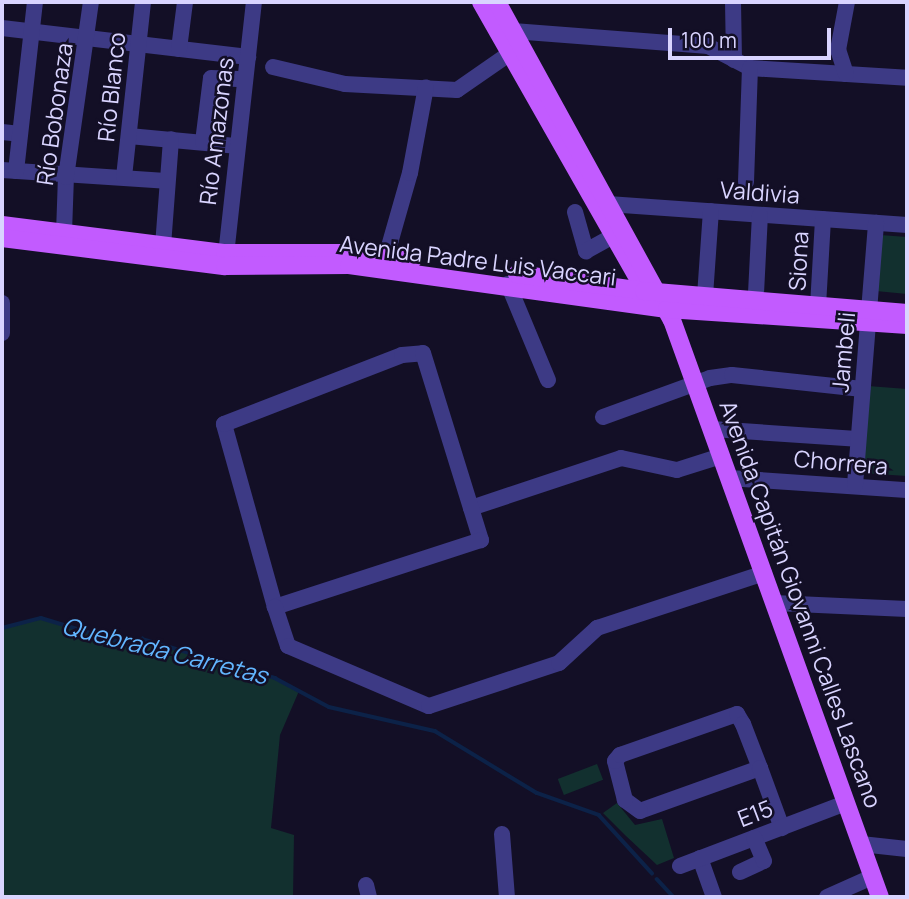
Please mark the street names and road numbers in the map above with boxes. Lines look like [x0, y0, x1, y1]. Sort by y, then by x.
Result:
street label: Río Blanco [92, 31, 130, 143]
street label: Río Bobonaza [30, 41, 78, 187]
street label: Río Amazonas [193, 56, 239, 206]
street label: Valdivia [719, 175, 801, 209]
street label: Avenida Padre Luis Vaccari [338, 229, 618, 291]
street label: Siona [783, 231, 813, 291]
street label: Jambeli [826, 311, 860, 393]
street label: Avenida Capitán Giovanni Calles Lascano [714, 397, 888, 811]
street label: Chorrera [793, 444, 889, 480]
street label: E15 [734, 794, 776, 832]

